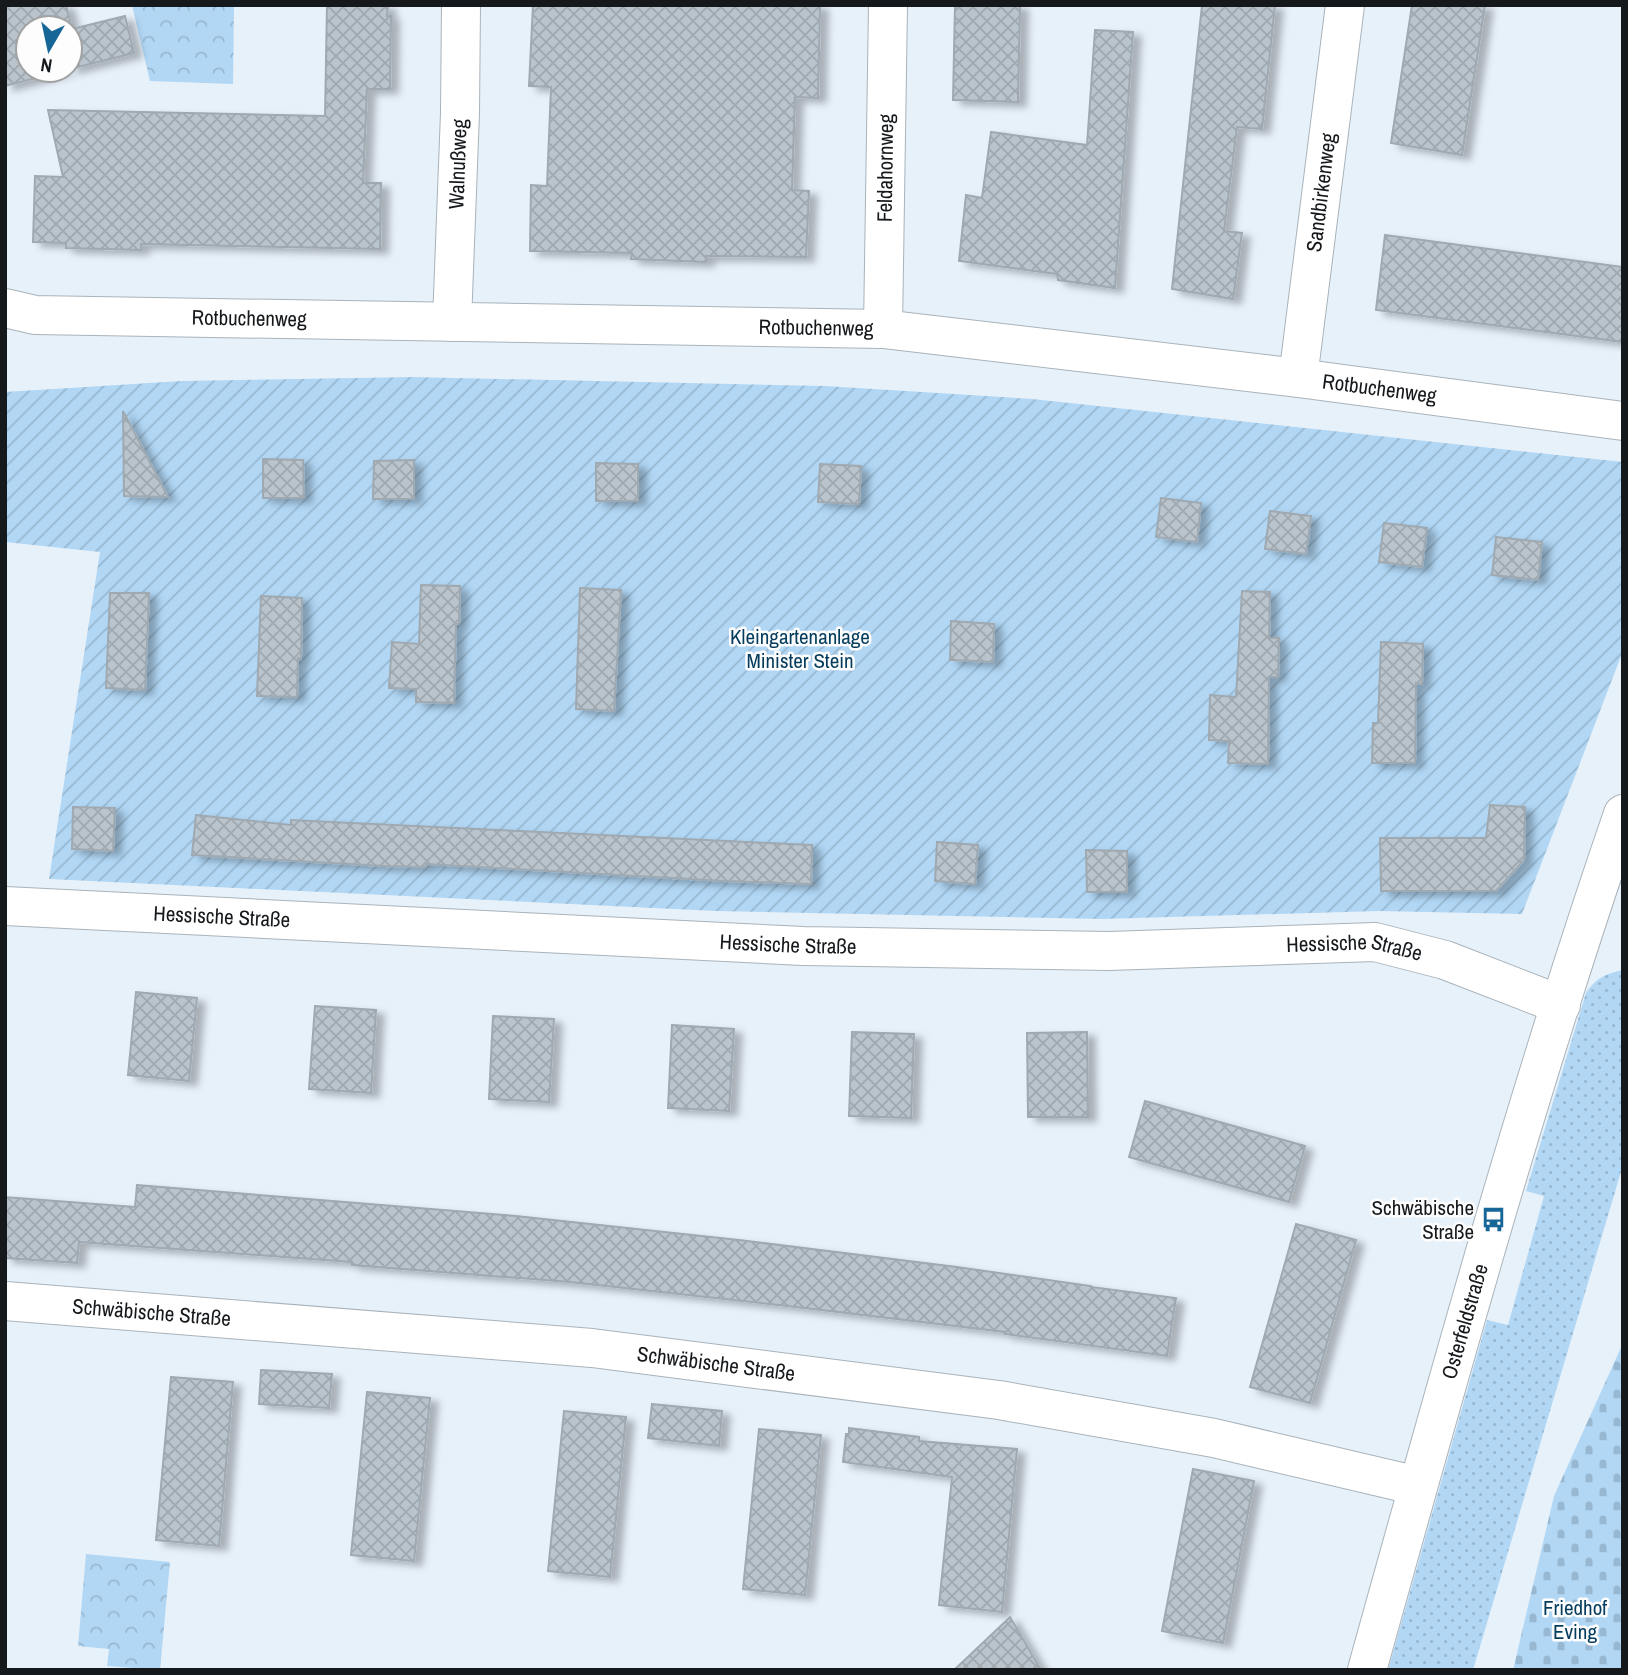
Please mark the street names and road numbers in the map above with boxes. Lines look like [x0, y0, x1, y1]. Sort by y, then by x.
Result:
street label: Feldahornweg [870, 113, 900, 222]
street label: Walnußweg [441, 118, 474, 210]
street label: Sandbirkenweg [1299, 131, 1343, 254]
street label: Rotbuchenweg [191, 303, 307, 333]
street label: Rotbuchenweg [758, 312, 874, 343]
street label: Rotbuchenweg [1321, 366, 1439, 410]
street label: Hessische Straße [153, 898, 291, 934]
street label: Hessische Straße [719, 927, 857, 961]
street label: Hessische Straße [1286, 927, 1426, 968]
street label: Osterfeldstraße [1434, 1260, 1495, 1382]
street label: Schwäbische Straße [71, 1291, 232, 1333]
street label: Schwäbische Straße [635, 1339, 797, 1388]

